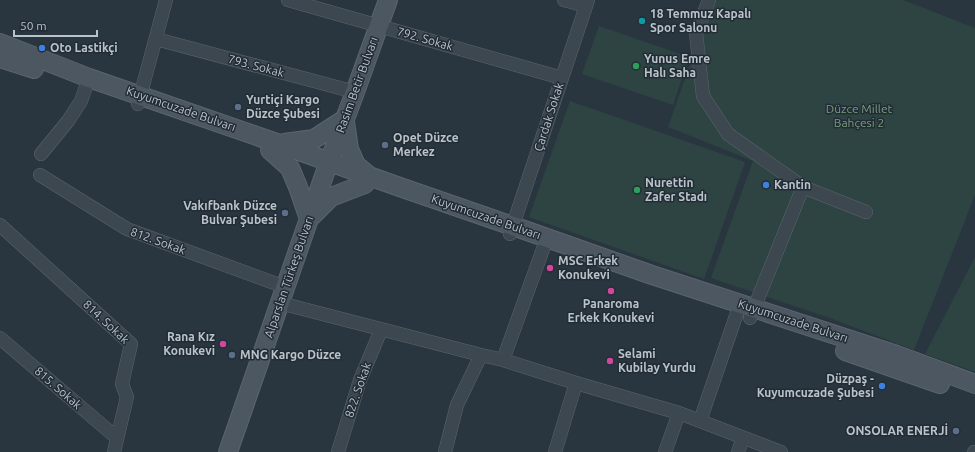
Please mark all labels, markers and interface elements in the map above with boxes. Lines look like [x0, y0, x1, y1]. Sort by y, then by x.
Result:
place label: 18 Temmuz Kapalı Spor Salonu [650, 7, 751, 34]
scale bar [14, 12, 97, 38]
marker: 18 Temmuz Kapalı Spor Salonu [637, 16, 647, 26]
text: 50 m [20, 19, 47, 32]
street label: 792. Sokak [396, 24, 455, 53]
street label: Rasim Betir Bulvarı [333, 35, 380, 135]
place label: Oto Lastikçi [50, 41, 117, 56]
marker: Oto Lastikçi [37, 43, 47, 53]
street label: 793. Sokak [227, 52, 286, 79]
place label: Yunus Emre Halı Saha [644, 52, 710, 79]
marker: Yunus Emre Halı Saha [631, 61, 641, 71]
street label: Çardak Sokak [531, 81, 566, 153]
street label: Kuyumcuzade Bulvarı [125, 84, 237, 133]
place label: Yurtiçi Kargo Düzce Şubesi [246, 93, 320, 122]
marker: Yurtiçi Kargo Düzce Şubesi [233, 102, 243, 112]
park label: Düzce Millet Bahçesi 2 [826, 102, 893, 129]
place label: Opet Düzce Merkez [393, 131, 459, 158]
marker: Opet Düzce Merkez [380, 140, 390, 150]
place label: Nurettin Zafer Stadı [645, 176, 707, 203]
place label: Kantin [774, 178, 811, 191]
marker: Kantin [761, 180, 771, 190]
marker: Nurettin Zafer Stadı [632, 185, 642, 195]
street label: Kuyumcuzade Bulvarı [430, 192, 542, 241]
place label: Vakıfbank Düzce Bulvar Şubesi [183, 199, 277, 228]
marker: Vakıfbank Düzce Bulvar Şubesi [280, 208, 290, 218]
street label: Alparslan Türkeş Bulvarı [262, 214, 316, 340]
street label: 812. Sokak [129, 225, 187, 256]
place label: MSC Erkek Konukevi [558, 254, 618, 281]
marker: MSC Erkek Konukevi [545, 263, 555, 273]
marker: Panaroma Erkek Konukevi [606, 286, 616, 296]
street label: 814. Sokak [81, 297, 132, 346]
place label: Panaroma Erkek Konukevi [568, 297, 654, 324]
street label: Kuyumcuzade Bulvarı [737, 297, 850, 344]
place label: Rana Kız Konukevi [163, 330, 215, 357]
marker: Rana Kız Konukevi [218, 339, 228, 349]
place label: Selami Kubilay Yurdu [618, 347, 696, 374]
place label: MNG Kargo Düzce [240, 348, 341, 361]
marker: MNG Kargo Düzce [227, 350, 237, 360]
marker: Selami Kubilay Yurdu [605, 356, 615, 366]
street label: 822. Sokak [342, 360, 373, 419]
street label: 815. Sokak [32, 364, 84, 411]
place label: Düzpaş - Kuyumcuzade Şubesi [757, 372, 874, 401]
marker: Düzpaş - Kuyumcuzade Şubesi [877, 381, 887, 391]
place label: ONSOLAR ENERJİ [846, 423, 948, 437]
marker: ONSOLAR ENERJİ [951, 426, 961, 436]

